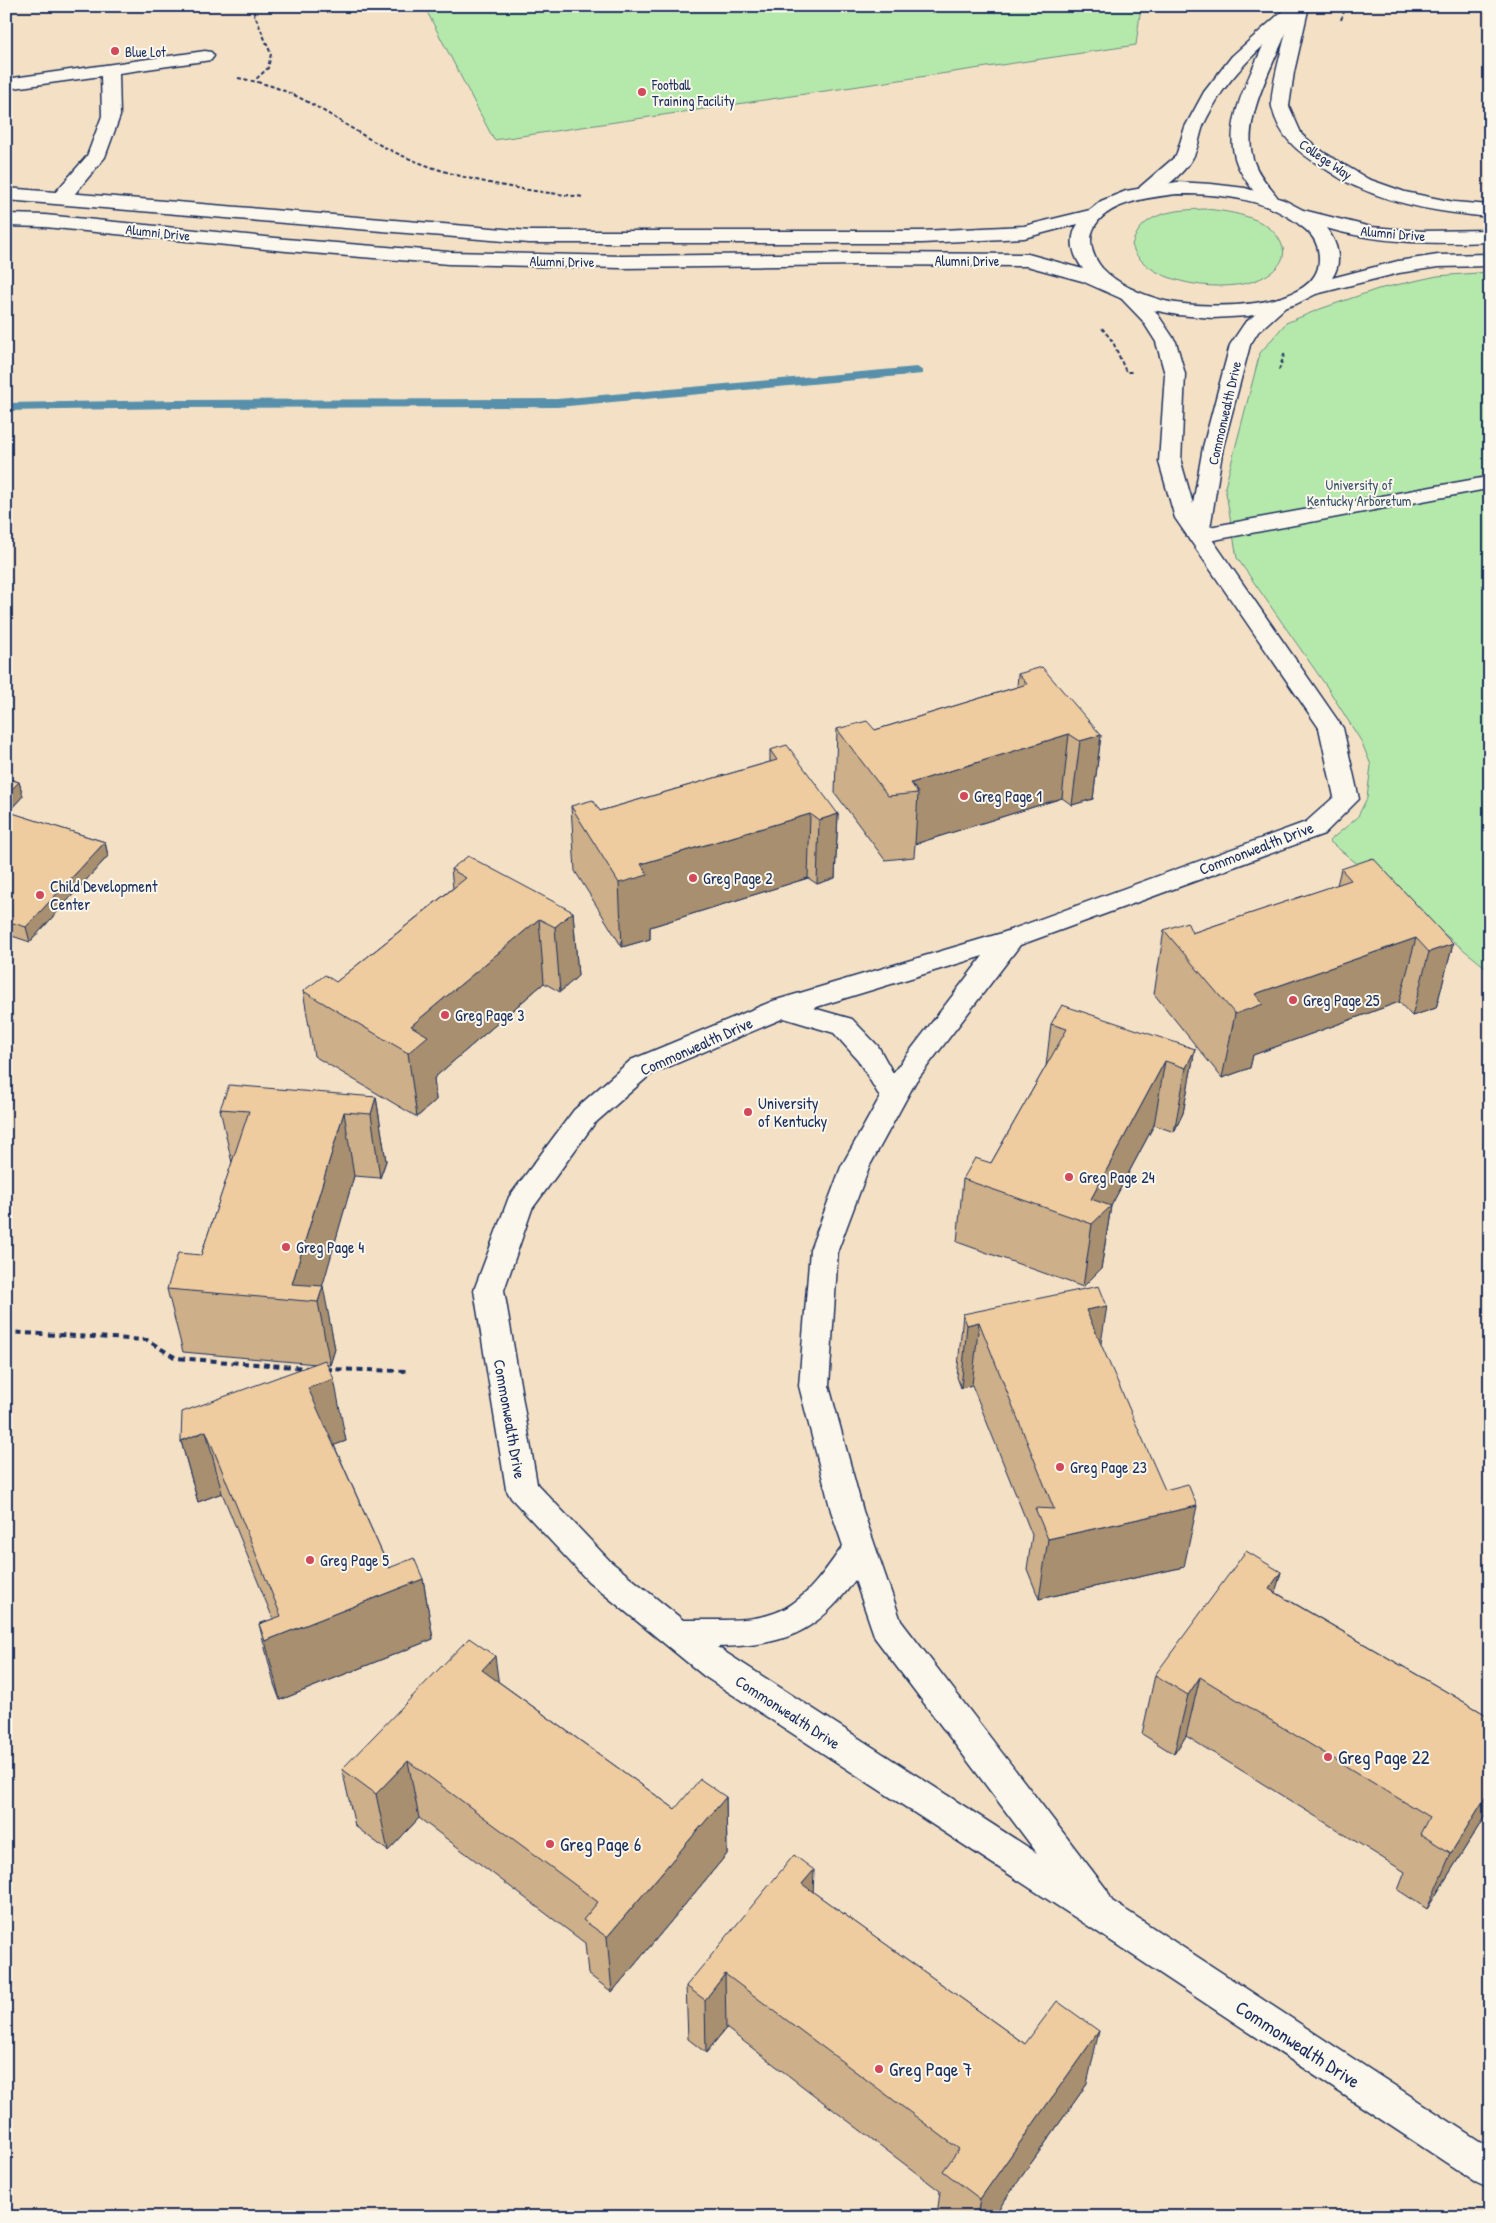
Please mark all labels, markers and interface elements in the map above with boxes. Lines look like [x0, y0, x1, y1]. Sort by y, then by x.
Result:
place label: Blue Lot [125, 42, 166, 61]
marker: Blue Lot [109, 45, 121, 57]
place label: Football Training Facility [651, 75, 735, 111]
marker: Football Training Facility [636, 86, 648, 98]
street label: College Way [1295, 134, 1356, 185]
street label: Alumni Drive [125, 219, 192, 245]
street label: Alumni Drive [1360, 221, 1426, 245]
street label: Alumni Drive [529, 251, 595, 271]
street label: Alumni Drive [935, 251, 1000, 270]
street label: Commonwealth Drive [1203, 359, 1245, 467]
park label: University of Kentucky Arboretum [1307, 475, 1411, 511]
place label: Greg Page 1 [974, 785, 1042, 807]
marker: Greg Page 1 [958, 790, 970, 802]
street label: Commonwealth Drive [1196, 816, 1317, 880]
place label: Greg Page 2 [703, 867, 773, 889]
marker: Greg Page 2 [687, 872, 699, 884]
place label: Child Development Center [50, 875, 158, 915]
marker: Child Development Center [34, 889, 46, 901]
place label: Greg Page 25 [1303, 989, 1380, 1011]
marker: Greg Page 25 [1287, 994, 1299, 1006]
place label: Greg Page 3 [455, 1004, 524, 1026]
marker: Greg Page 3 [439, 1009, 451, 1021]
street label: Commonwealth Drive [636, 1011, 756, 1081]
place label: University of Kentucky [758, 1092, 828, 1132]
marker: University of Kentucky [742, 1106, 754, 1118]
place label: Greg Page 24 [1079, 1166, 1155, 1188]
marker: Greg Page 24 [1063, 1171, 1075, 1183]
place label: Greg Page 4 [296, 1236, 364, 1258]
marker: Greg Page 4 [280, 1241, 292, 1253]
street label: Commonwealth Drive [489, 1358, 531, 1481]
place label: Greg Page 23 [1070, 1456, 1147, 1478]
marker: Greg Page 23 [1054, 1461, 1066, 1473]
place label: Greg Page 5 [320, 1549, 389, 1571]
marker: Greg Page 5 [304, 1554, 316, 1566]
street label: Commonwealth Drive [731, 1670, 845, 1755]
place label: Greg Page 22 [1338, 1744, 1430, 1770]
marker: Greg Page 22 [1322, 1751, 1334, 1763]
place label: Greg Page 6 [560, 1831, 641, 1857]
marker: Greg Page 6 [544, 1838, 556, 1850]
street label: Commonwealth Drive [1231, 1994, 1366, 2094]
place label: Greg Page 7 [889, 2056, 972, 2082]
marker: Greg Page 7 [873, 2063, 885, 2075]

